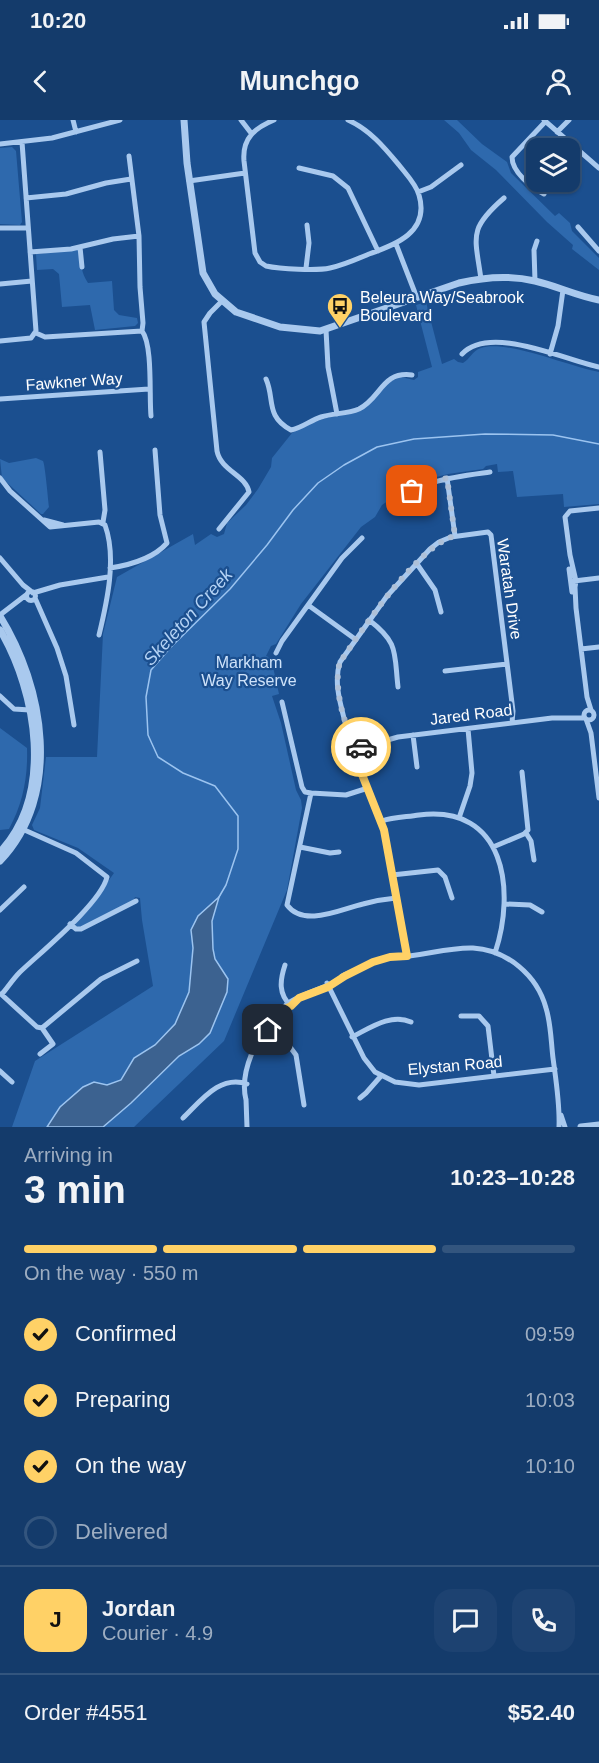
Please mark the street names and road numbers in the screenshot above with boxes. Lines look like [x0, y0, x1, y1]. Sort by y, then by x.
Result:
street label: Fawkner Way [25, 370, 123, 393]
street label: Waratah Drive [494, 538, 525, 641]
street label: Jared Road [429, 701, 513, 728]
street label: Elystan Road [407, 1053, 503, 1078]

